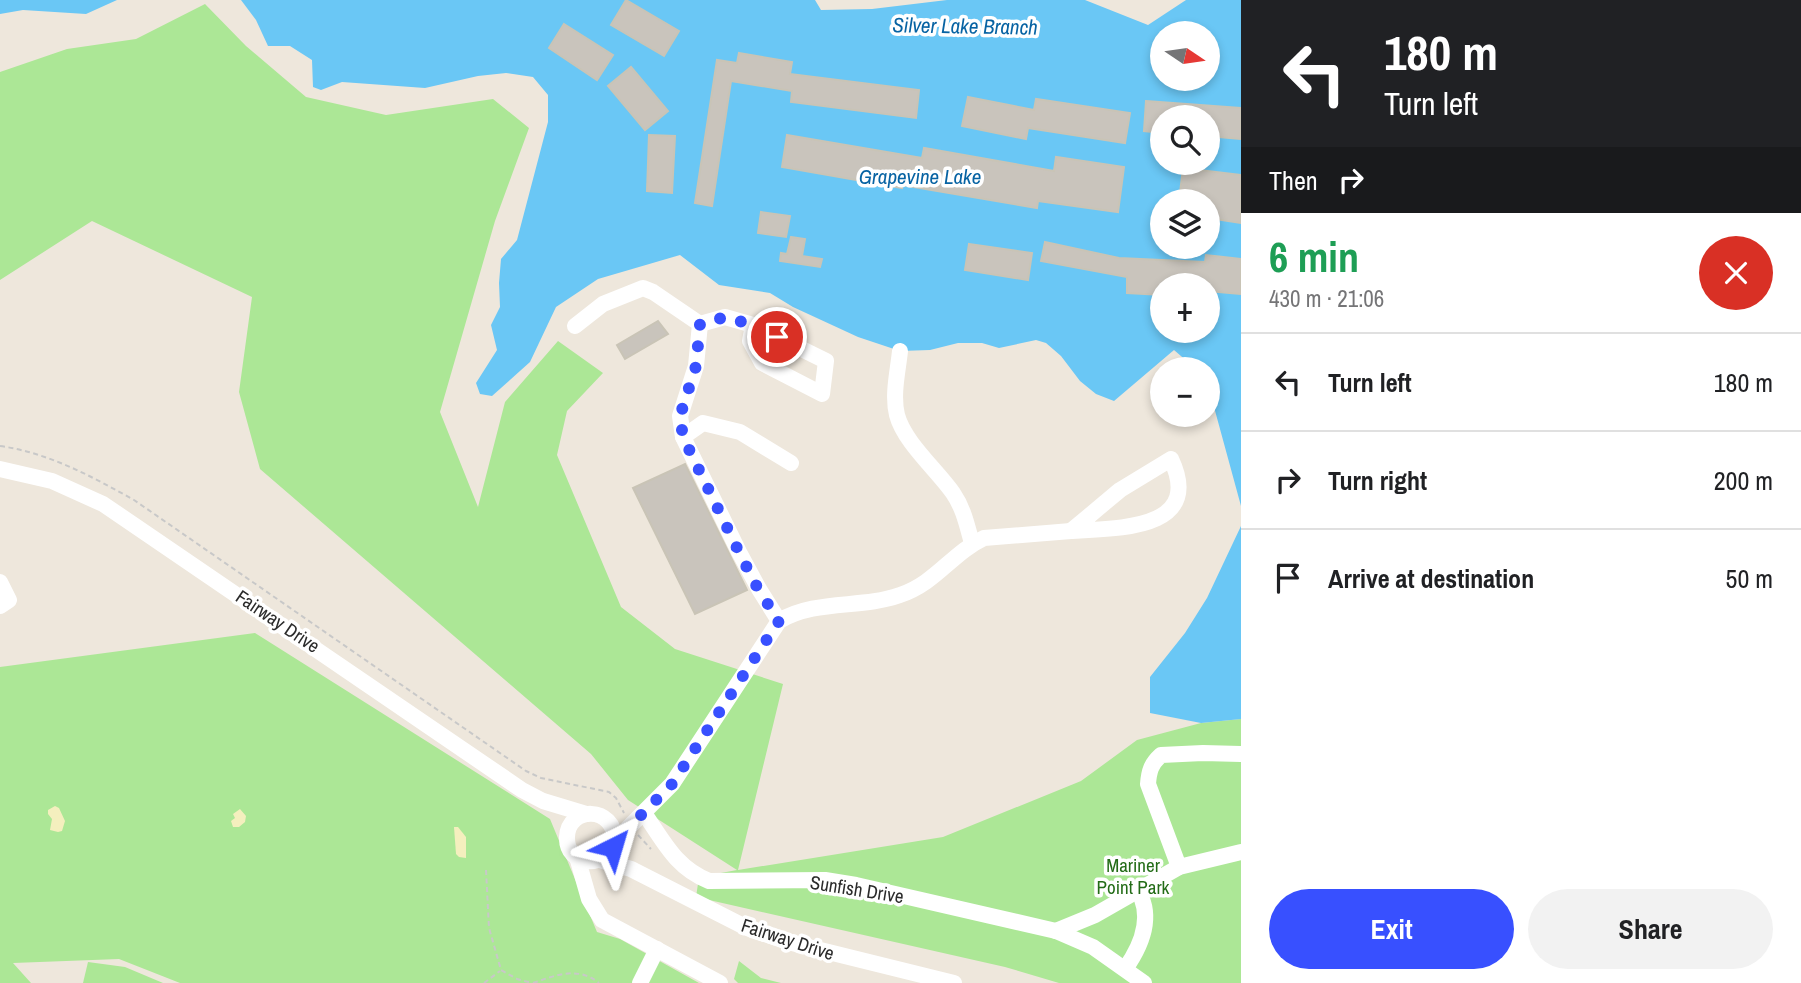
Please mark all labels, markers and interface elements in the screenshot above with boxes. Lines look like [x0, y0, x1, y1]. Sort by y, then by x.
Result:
water label: Silver Lake Branch [892, 10, 1038, 42]
text: 180 m [1384, 19, 1498, 85]
north arrow [1150, 21, 1220, 91]
map controls [1150, 21, 1220, 427]
icon: left [1269, 28, 1360, 119]
text: Turn left [1384, 82, 1478, 125]
button: search [1150, 105, 1220, 175]
icon: right [1332, 161, 1370, 199]
water label: Grapevine Lake [859, 162, 981, 191]
text: Then [1269, 163, 1318, 198]
button: layers [1150, 189, 1220, 259]
text: 6 min [1269, 229, 1359, 285]
button: close [1699, 236, 1773, 310]
button: + [1150, 273, 1220, 343]
text: 430 m · 21:06 [1269, 283, 1384, 314]
pin [747, 307, 807, 367]
icon: arrive [758, 318, 796, 356]
button: − [1150, 357, 1220, 427]
icon: left [1269, 363, 1307, 401]
text: Turn left [1328, 365, 1412, 400]
text: 180 m [1714, 365, 1773, 400]
icon: right [1269, 461, 1307, 499]
text: Turn right [1328, 463, 1427, 498]
text: 200 m [1714, 463, 1773, 498]
icon: arrive [1269, 559, 1307, 597]
text: Arrive at destination [1328, 561, 1534, 596]
text: 50 m [1726, 561, 1773, 596]
street label: Fairway Drive [231, 583, 325, 659]
position arrow [576, 810, 650, 884]
park label: Mariner Point Park [1097, 852, 1170, 900]
street label: Sunfish Drive [808, 869, 906, 909]
button: Exit [1269, 889, 1514, 969]
button: Share [1528, 889, 1773, 969]
street label: Fairway Drive [738, 912, 838, 966]

